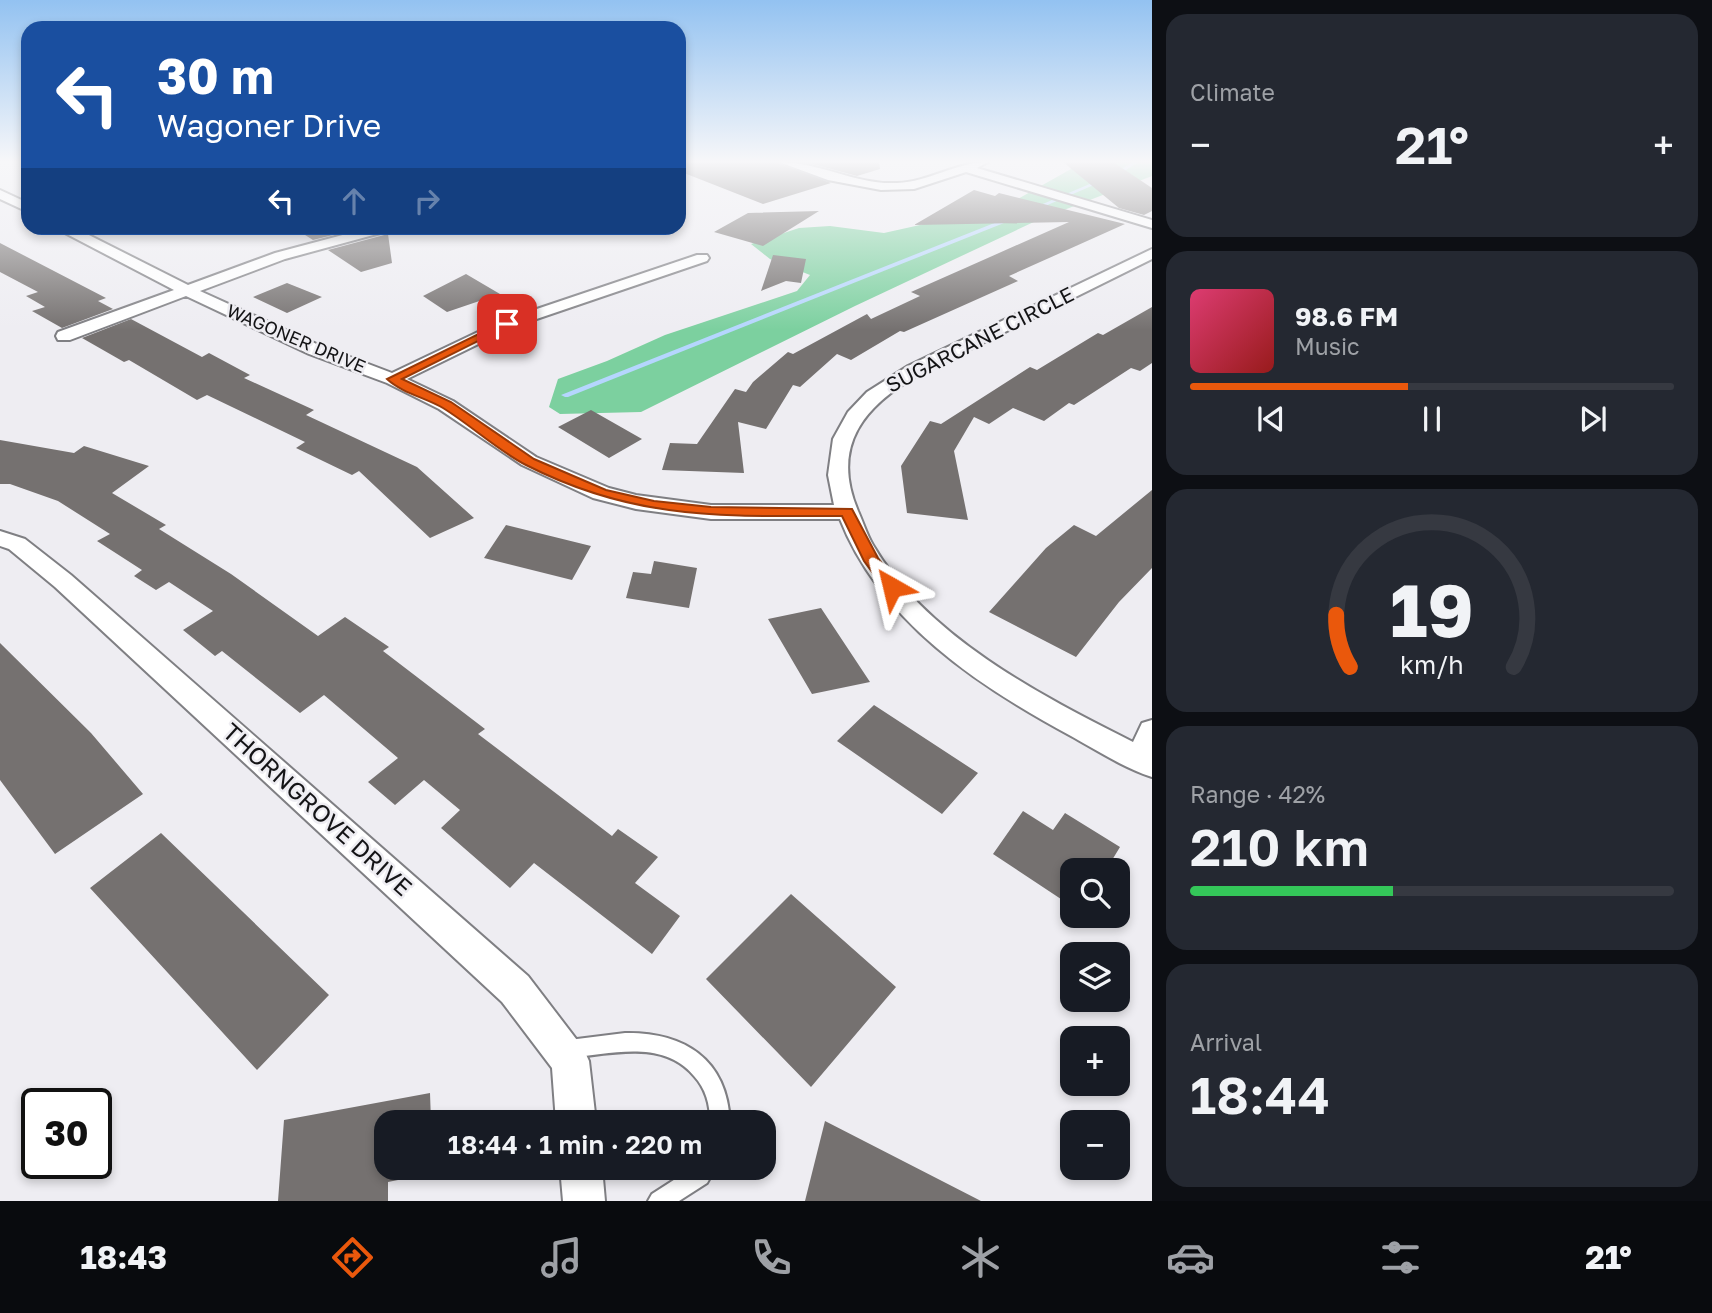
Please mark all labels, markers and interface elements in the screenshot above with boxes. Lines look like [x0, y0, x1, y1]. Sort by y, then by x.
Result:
text: 30 m [157, 46, 274, 105]
icon: left [42, 49, 133, 140]
text: Climate [1190, 78, 1275, 106]
text: Wagoner Drive [157, 106, 381, 144]
text: 21° [1395, 113, 1469, 175]
text: − [1190, 122, 1211, 167]
text: + [1653, 122, 1674, 167]
icon: left [262, 182, 300, 220]
icon: ahead [335, 182, 373, 220]
icon: right [408, 182, 446, 220]
street label: SUGARCANE CIRCLE [881, 280, 1078, 398]
pin [477, 294, 537, 354]
street label: WAGONER DRIVE [224, 299, 369, 377]
text: 98.6 FM [1295, 301, 1398, 332]
icon: arrive [488, 305, 526, 343]
text: Music [1295, 332, 1360, 360]
icon: previous [1252, 400, 1290, 438]
icon: pause [1413, 400, 1451, 438]
icon: next [1574, 400, 1612, 438]
position arrow [855, 550, 929, 624]
text: 19 [1390, 566, 1474, 653]
text: km/h [1400, 648, 1464, 679]
street label: THORNGROVE DRIVE [218, 716, 418, 901]
text: Range · 42% [1190, 780, 1325, 808]
text: 210 km [1190, 815, 1369, 877]
map controls [1060, 858, 1130, 1180]
button: search [1060, 858, 1130, 928]
button: layers [1060, 942, 1130, 1012]
button: + [1060, 1026, 1130, 1096]
text: Arrival [1190, 1028, 1262, 1056]
text: 18:44 [1190, 1063, 1330, 1125]
speed limit sign: 30 [21, 1088, 112, 1179]
button: − [1060, 1110, 1130, 1180]
text: 18:44 · 1 min · 220 m [448, 1129, 702, 1160]
icon: directions [328, 1233, 377, 1282]
icon: music [537, 1233, 586, 1282]
icon: phone [747, 1233, 796, 1282]
icon: climate [956, 1233, 1005, 1282]
icon: car [1166, 1233, 1215, 1282]
icon: filters [1376, 1233, 1425, 1282]
text: 18:43 [80, 1238, 167, 1276]
text: 21° [1585, 1238, 1632, 1276]

